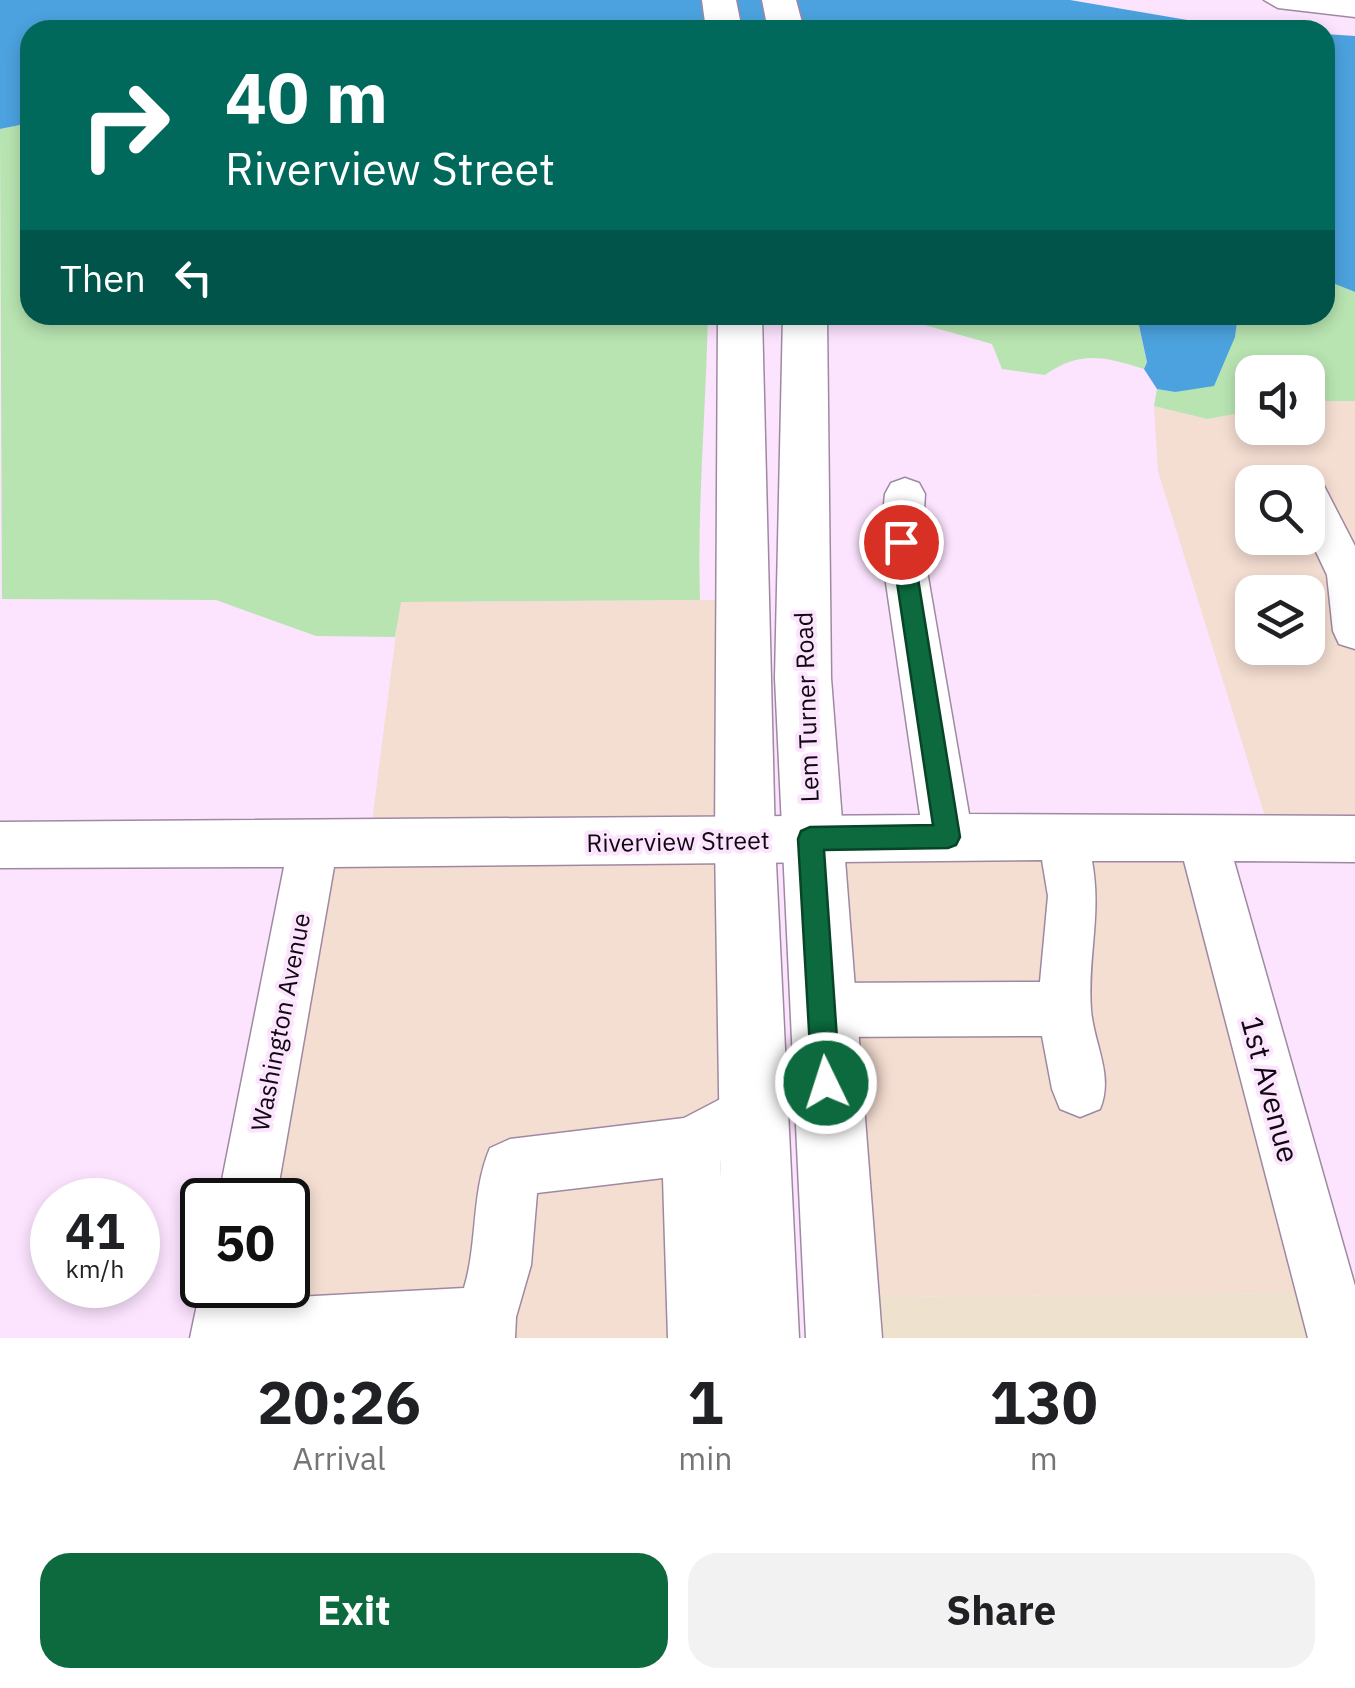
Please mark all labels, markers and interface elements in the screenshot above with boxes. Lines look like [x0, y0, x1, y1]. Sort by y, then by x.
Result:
text: 40 m [225, 51, 388, 142]
icon: right [60, 60, 190, 190]
text: Riverview Street [225, 139, 555, 197]
icon: left [166, 250, 221, 305]
text: Then [60, 253, 146, 302]
map controls [1235, 355, 1325, 665]
button: sound [1235, 355, 1325, 445]
button: search [1235, 465, 1325, 555]
pin [859, 500, 944, 585]
icon: arrive [874, 515, 929, 570]
button: layers [1235, 575, 1325, 665]
street label: Lem Turner Road [786, 611, 826, 803]
street label: Riverview Street [586, 823, 770, 859]
street label: Washington Avenue [243, 910, 317, 1134]
street label: 1st Avenue [1233, 1011, 1309, 1167]
position arrow [774, 1031, 878, 1135]
speed limit sign: 50 [180, 1178, 310, 1308]
text: 41 [65, 1198, 125, 1263]
text: km/h [66, 1252, 124, 1285]
text: 20:26 [257, 1362, 421, 1441]
text: 1 [687, 1362, 723, 1441]
text: 130 [990, 1362, 1098, 1441]
text: Arrival [293, 1437, 386, 1479]
text: min [678, 1437, 732, 1479]
text: m [1030, 1437, 1058, 1479]
button: Exit [40, 1553, 668, 1668]
button: Share [688, 1553, 1315, 1668]

